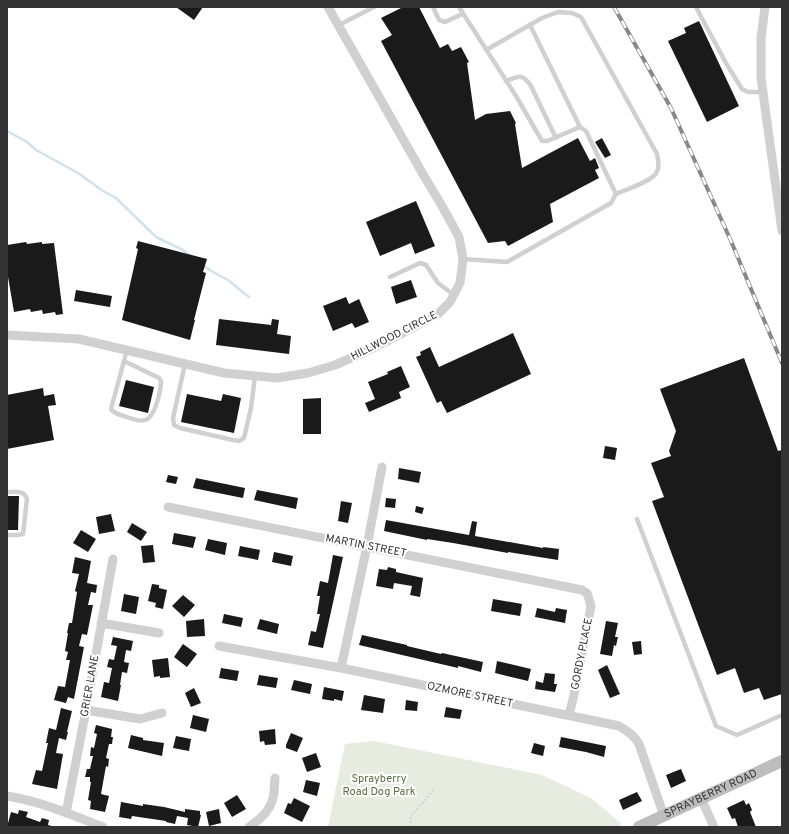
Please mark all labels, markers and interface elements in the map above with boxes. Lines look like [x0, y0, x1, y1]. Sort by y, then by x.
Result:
street label: HILLWOOD CIRCLE [348, 308, 440, 364]
street label: MARTIN STREET [324, 531, 408, 561]
street label: GORDY PLACE [568, 617, 596, 691]
street label: GRIER LANE [78, 654, 102, 718]
street label: OZMORE STREET [426, 679, 514, 711]
street label: SPRAYBERRY ROAD [662, 766, 759, 821]
park label: Sprayberry Road Dog Park [342, 772, 416, 799]

